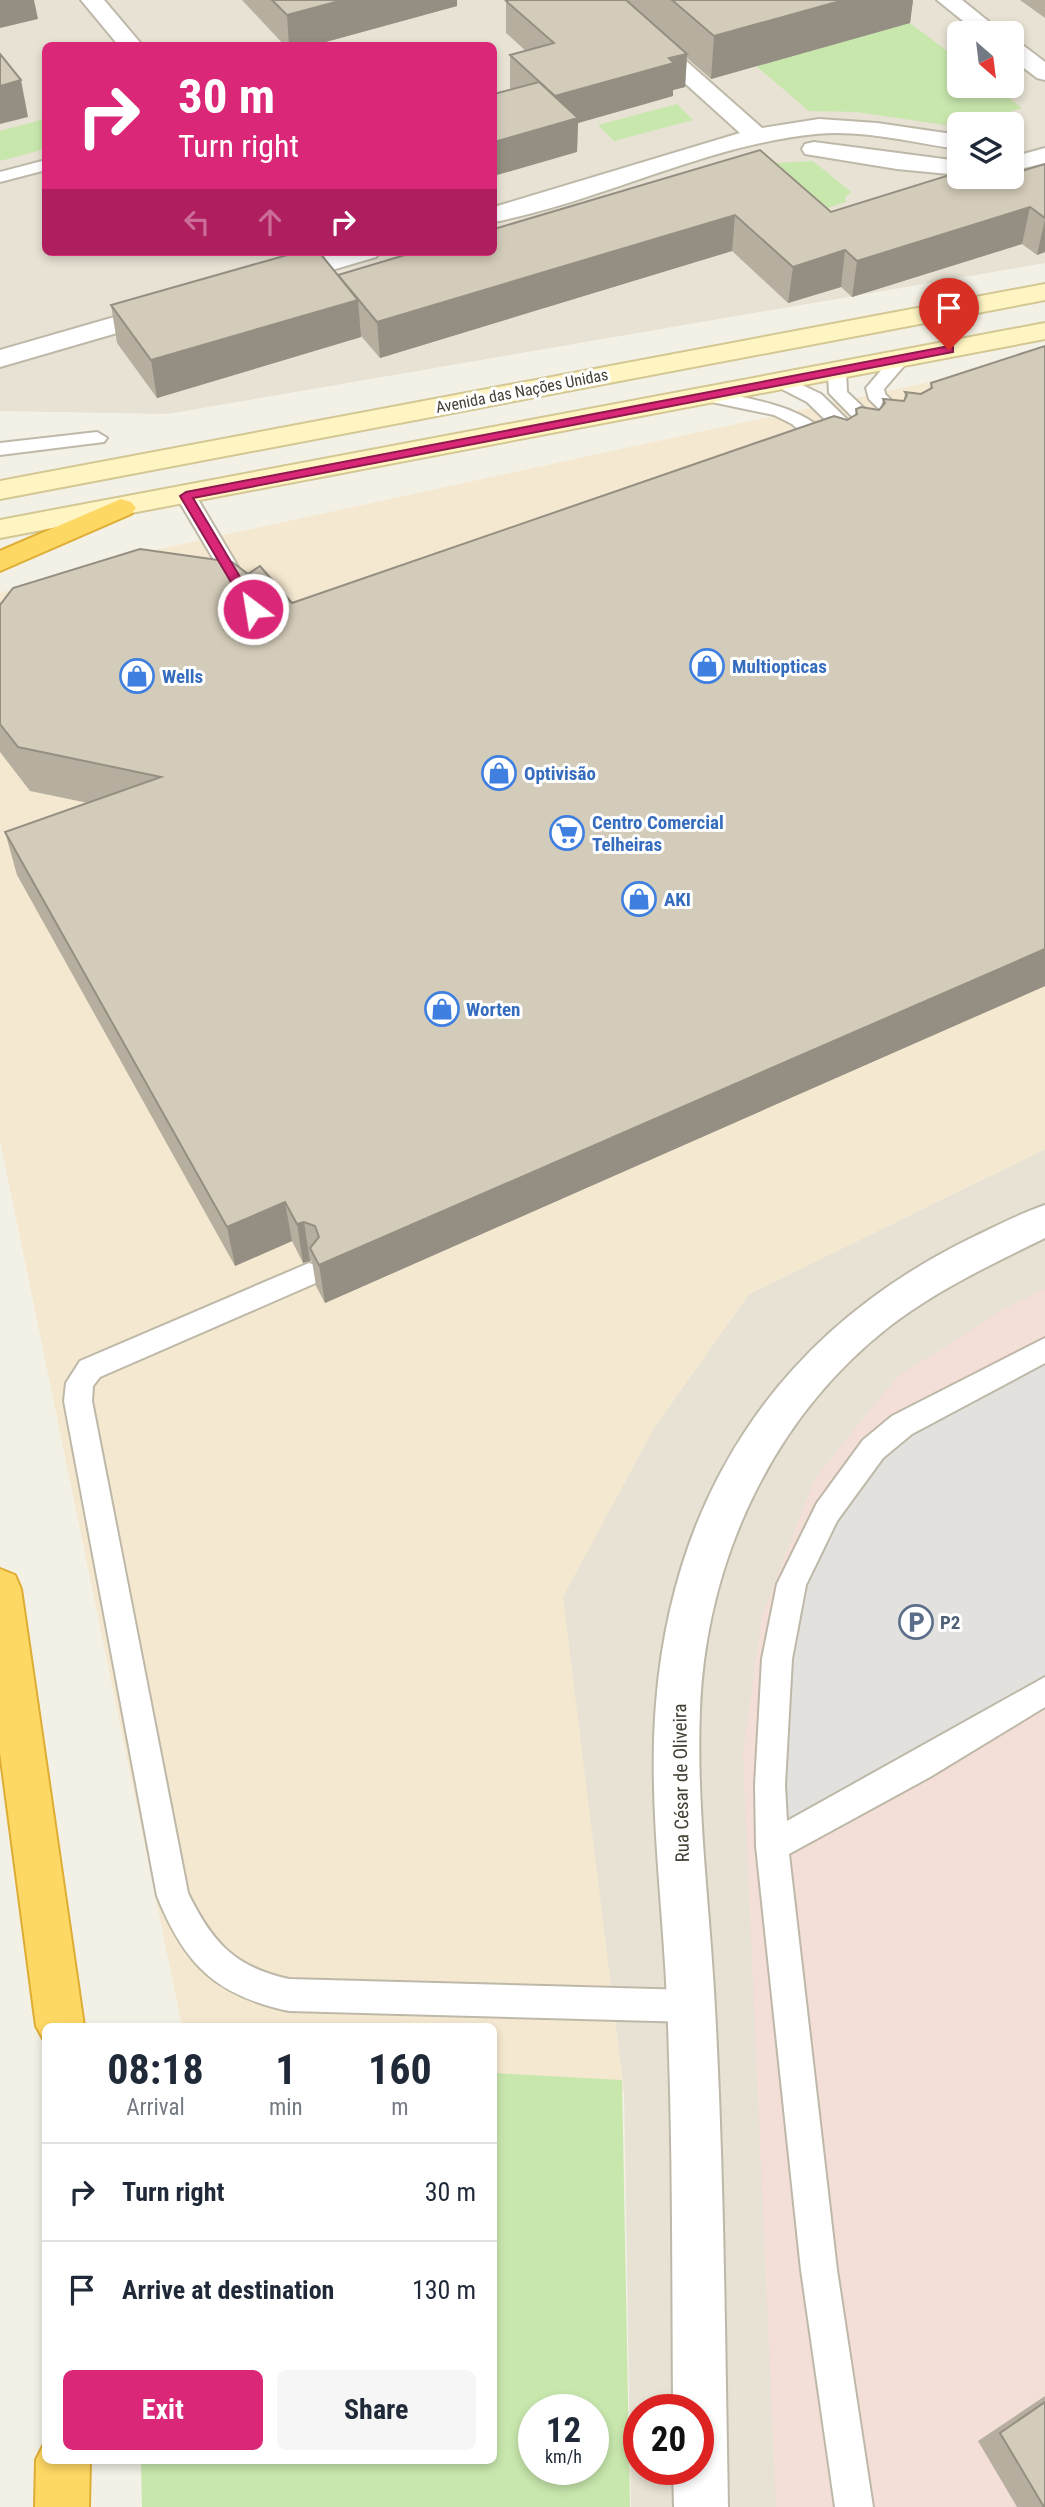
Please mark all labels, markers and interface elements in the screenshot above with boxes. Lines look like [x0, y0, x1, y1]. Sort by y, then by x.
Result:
north arrow [947, 21, 1024, 98]
map controls [947, 21, 1024, 189]
text: 30 m [178, 68, 275, 125]
icon: right [63, 70, 154, 161]
button: layers [947, 112, 1024, 189]
text: Turn right [178, 127, 299, 165]
icon: left [178, 203, 216, 241]
icon: ahead [251, 203, 289, 241]
icon: right [324, 203, 362, 241]
pin [919, 278, 979, 350]
icon: arrive [930, 289, 968, 327]
street label: Avenida das Nações Unidas [434, 365, 610, 417]
position arrow [216, 572, 290, 646]
shop icon: Multiopticas [688, 647, 726, 685]
place label: Multiopticas [732, 655, 827, 678]
shop icon: Wells [118, 657, 156, 695]
place label: Wells [162, 665, 203, 688]
shop icon: Optivisão [480, 754, 518, 792]
place label: Optivisão [524, 762, 596, 785]
place label: Centro Comercial Telheiras [592, 811, 724, 856]
supermarket icon: Centro Comercial Telheiras [548, 814, 586, 852]
shop icon: AKI [620, 880, 658, 918]
place label: AKI [664, 888, 691, 911]
shop icon: Worten [423, 990, 461, 1028]
place label: Worten [466, 998, 520, 1021]
parking icon: P2 [897, 1603, 935, 1641]
place label: P2 [940, 1611, 960, 1634]
street label: Rua César de Oliveira [668, 1703, 694, 1863]
text: 08:18 [107, 2045, 204, 2094]
text: 1 [275, 2045, 296, 2094]
text: 160 [368, 2045, 432, 2094]
text: Arrival [126, 2094, 185, 2121]
text: min [269, 2094, 303, 2121]
text: m [391, 2094, 408, 2121]
icon: right [63, 2173, 101, 2211]
text: Turn right [122, 2177, 224, 2207]
text: 30 m [425, 2177, 476, 2207]
icon: arrive [63, 2271, 101, 2309]
text: Arrive at destination [122, 2275, 334, 2305]
text: 130 m [412, 2275, 476, 2305]
button: Exit [63, 2370, 263, 2450]
button: Share [277, 2370, 476, 2450]
speed limit sign: 20 [623, 2394, 714, 2485]
text: 12 [546, 2410, 581, 2451]
text: km/h [545, 2446, 582, 2467]

